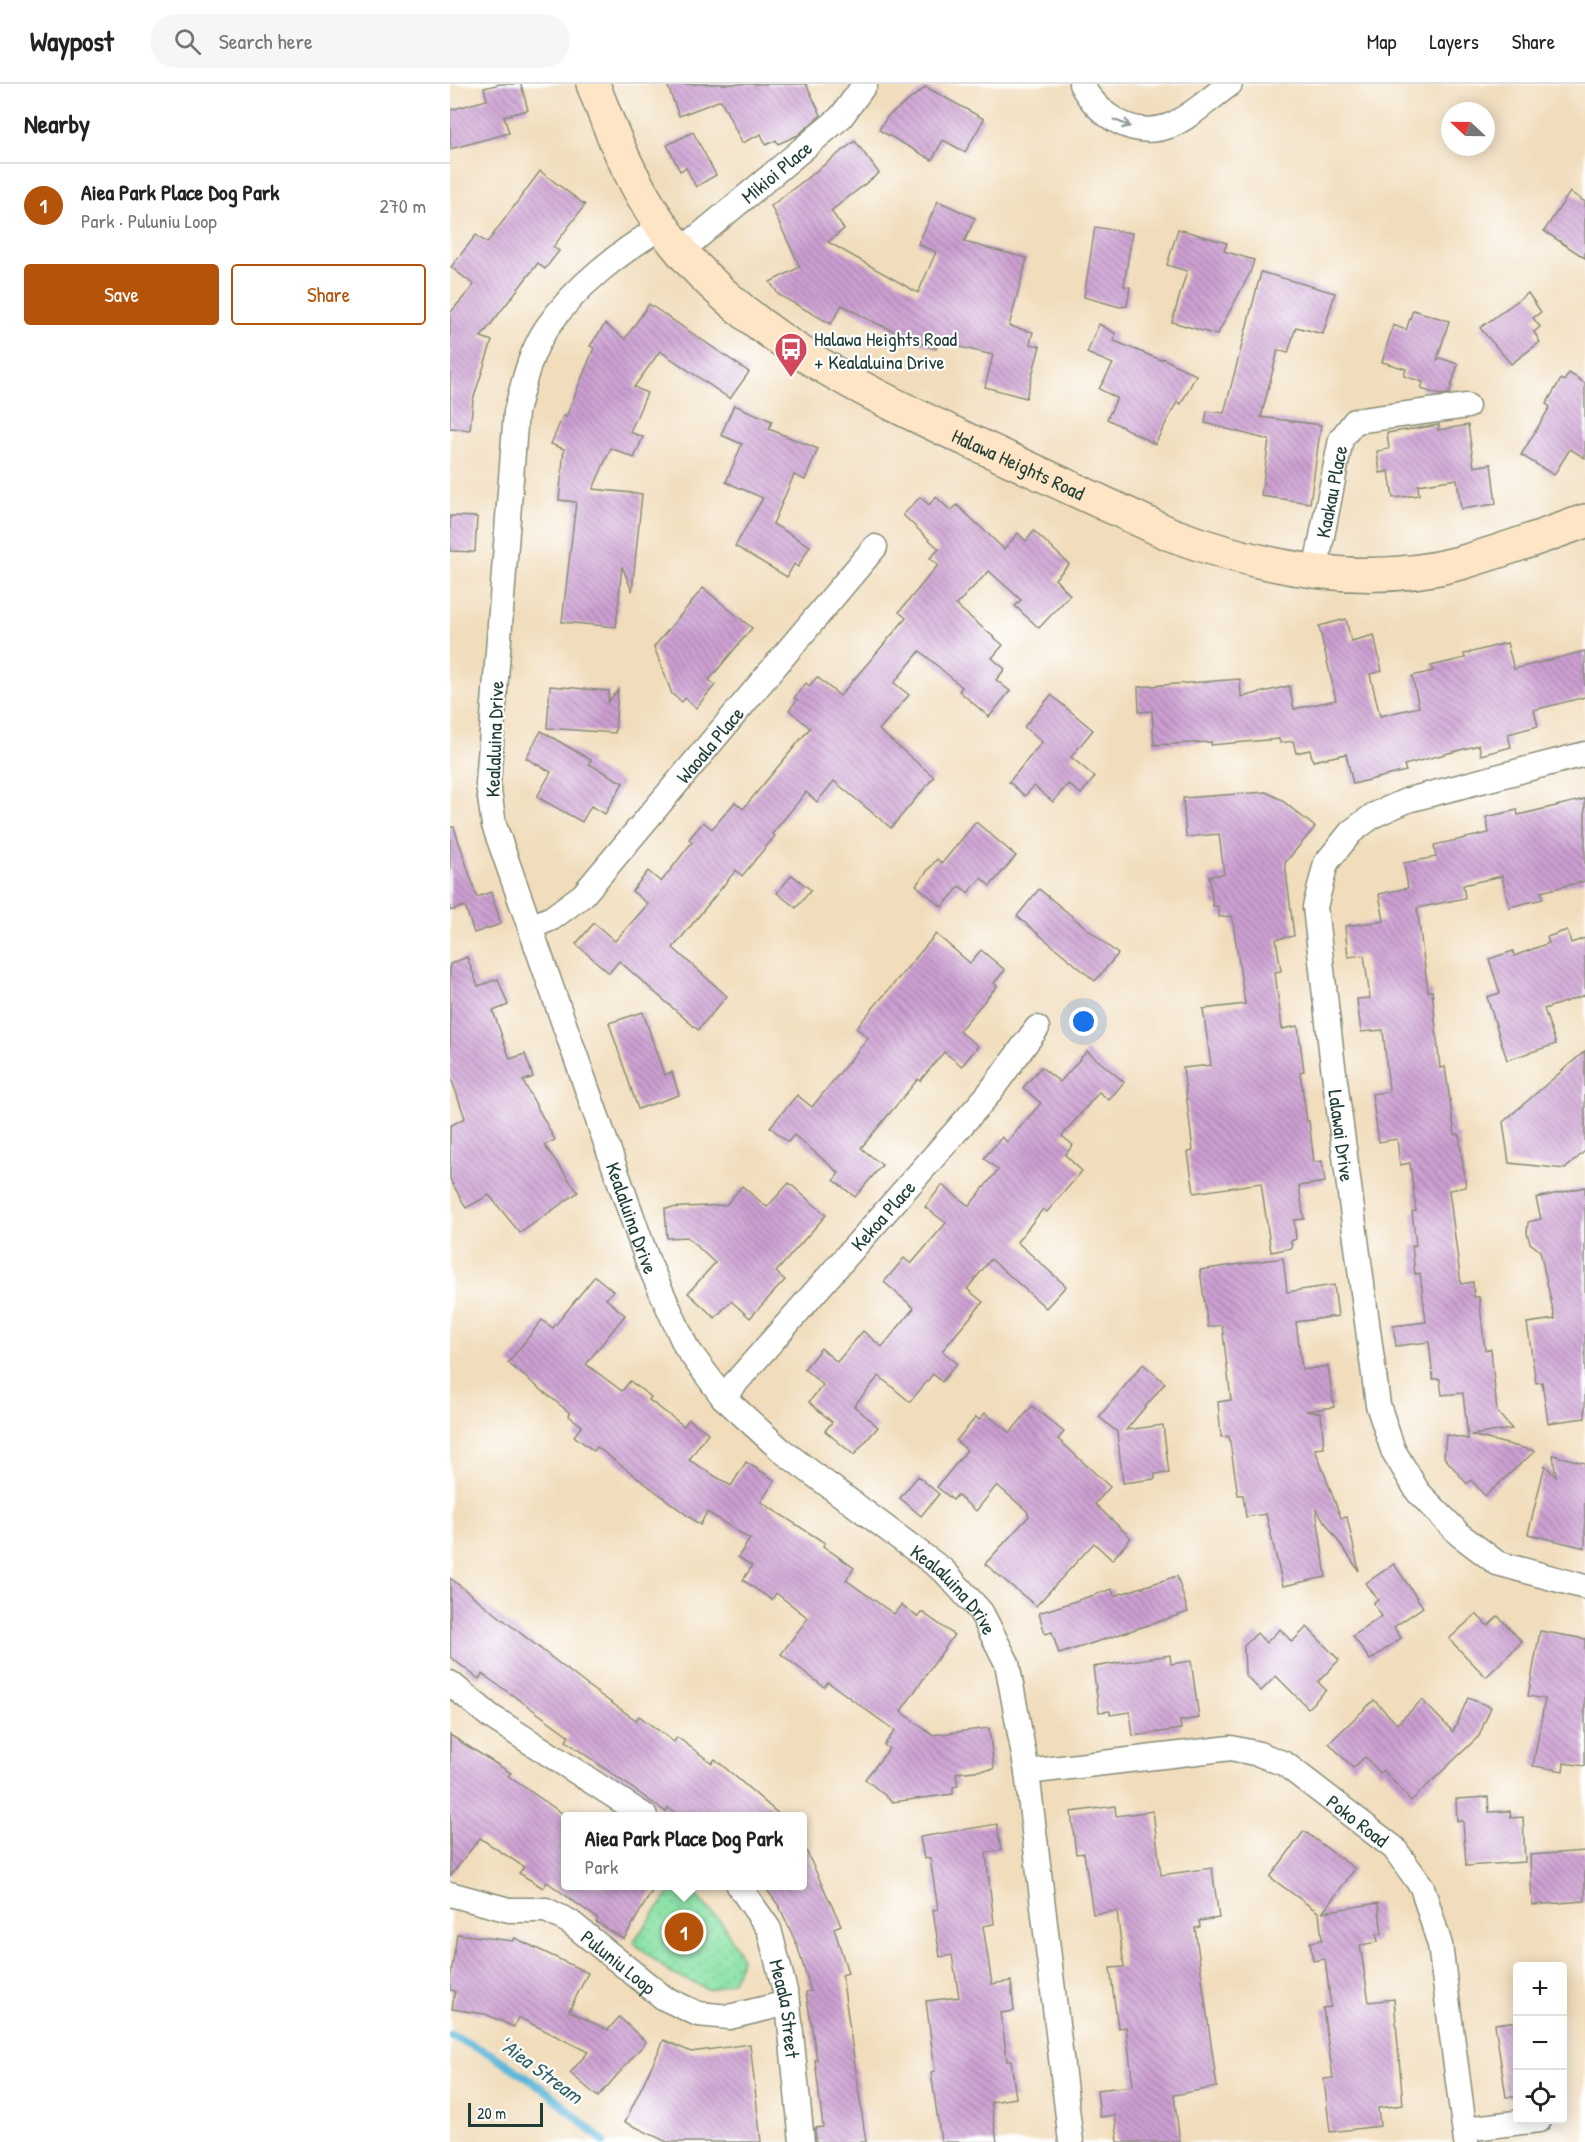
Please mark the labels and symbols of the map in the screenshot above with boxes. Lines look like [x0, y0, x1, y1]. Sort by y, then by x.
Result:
north arrow [1441, 102, 1495, 156]
one-way arrow [1112, 118, 1131, 129]
street label: Mikioi Place [735, 134, 817, 209]
place label: Halawa Heights Road + Kealaluina Drive [814, 325, 957, 375]
bus stop icon: Halawa Heights Road + Kealaluina Drive [773, 331, 809, 378]
street label: Halawa Heights Road [948, 421, 1090, 506]
street label: Kaakau Place [1309, 443, 1353, 540]
street label: Kealaluina Drive [478, 680, 510, 798]
street label: Waoala Place [669, 700, 749, 788]
your location [1069, 1007, 1098, 1036]
street label: Lalawai Drive [1323, 1088, 1362, 1183]
street label: Kealaluina Drive [600, 1158, 665, 1278]
street label: Kekoa Place [844, 1174, 921, 1256]
street label: Kealaluina Drive [905, 1537, 1004, 1639]
street label: Poko Road [1321, 1788, 1395, 1853]
pin: 1 [664, 1910, 704, 1954]
street label: Puluniu Loop [576, 1923, 663, 2000]
street label: Meaala Street [764, 1956, 807, 2060]
water label: ʻAiea Stream [493, 2030, 589, 2111]
scale bar [468, 2100, 543, 2128]

